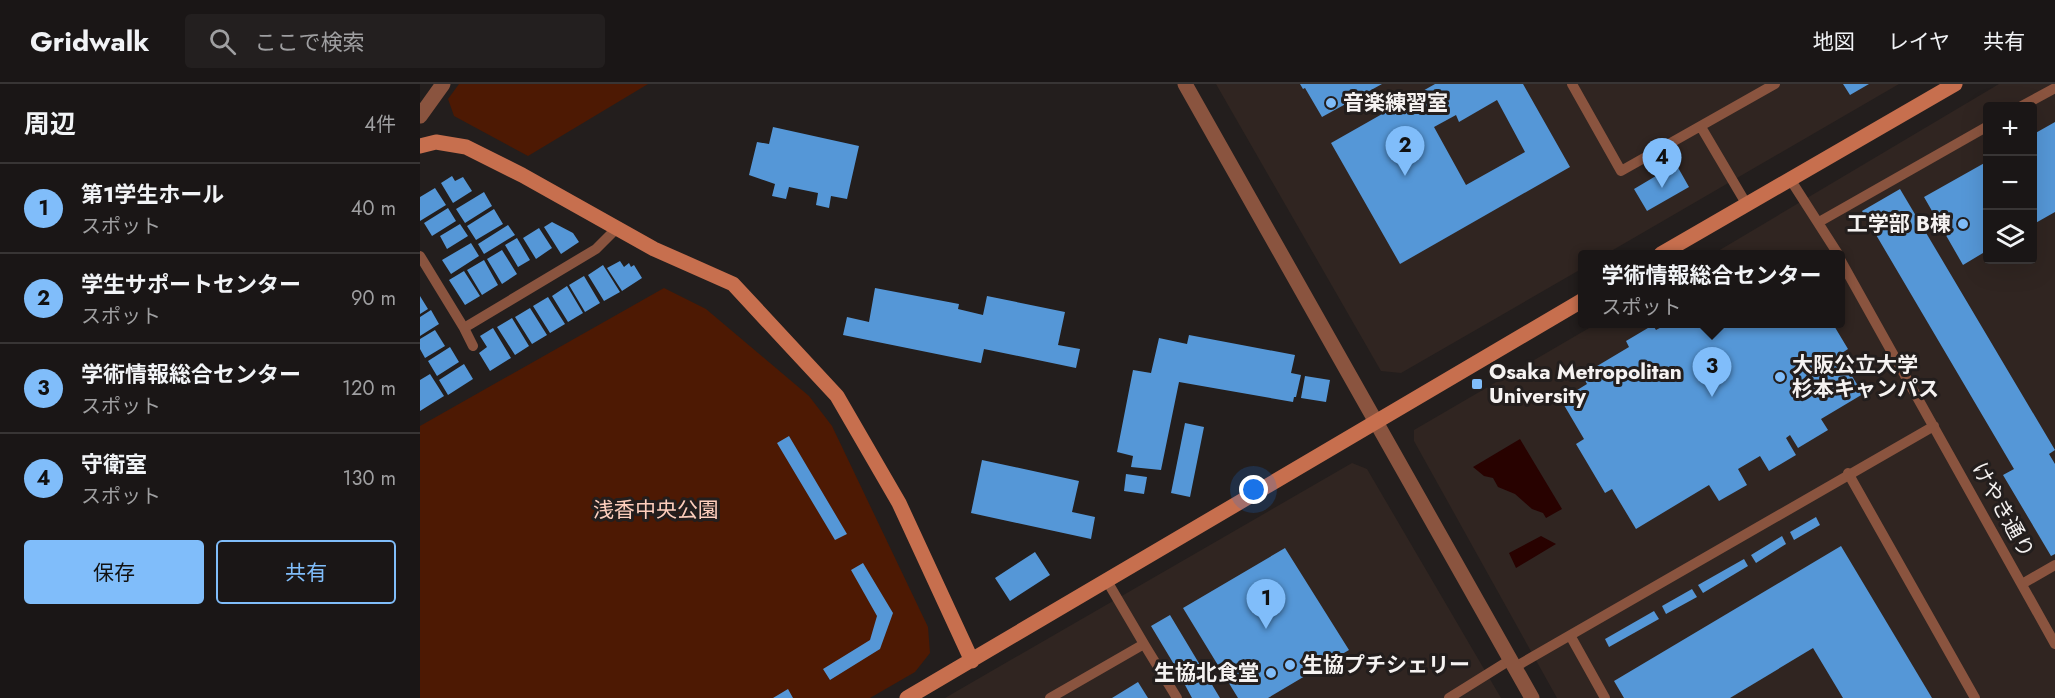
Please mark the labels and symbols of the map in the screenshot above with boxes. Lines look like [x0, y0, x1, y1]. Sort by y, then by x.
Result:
place label: 音楽練習室 [1343, 88, 1448, 118]
marker: 音楽練習室 [1324, 96, 1338, 110]
pin: 2 [1386, 126, 1424, 176]
pin: 4 [1642, 138, 1682, 188]
place label: 工学部 B棟 [1847, 209, 1951, 239]
marker: 工学部 B棟 [1956, 217, 1970, 231]
pin: 3 [1692, 348, 1732, 397]
place label: 大阪公立大学 杉本キャンパス [1792, 350, 1939, 404]
place label: Osaka Metropolitan University [1489, 357, 1682, 411]
marker: 大阪公立大学 杉本キャンパス [1773, 370, 1787, 384]
marker: Osaka Metropolitan University [1470, 377, 1484, 391]
street label: けやき通り [1964, 457, 2042, 563]
your location [1239, 475, 1268, 504]
park label: 浅香中央公園 [593, 495, 719, 525]
pin: 1 [1246, 580, 1286, 629]
place label: 生協プチシェリー [1302, 650, 1470, 680]
place label: 生協北食堂 [1154, 658, 1259, 688]
marker: 生協プチシェリー [1283, 658, 1297, 672]
marker: 生協北食堂 [1264, 666, 1278, 680]

